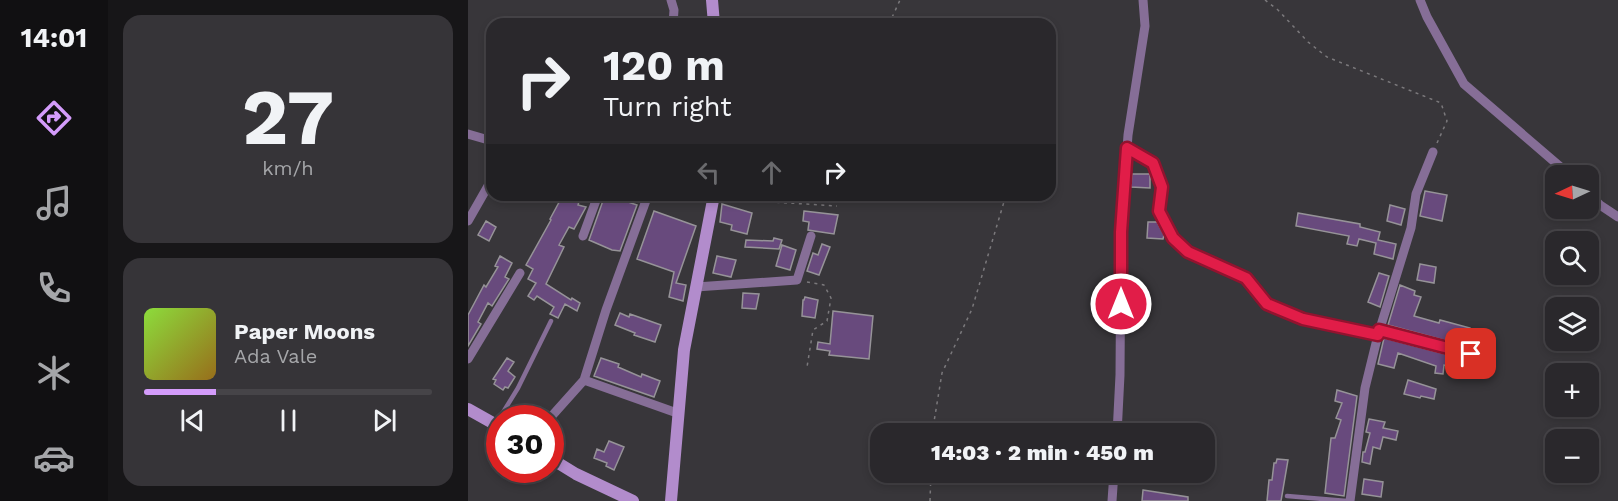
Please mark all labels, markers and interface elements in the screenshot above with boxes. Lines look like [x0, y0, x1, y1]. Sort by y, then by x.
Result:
text: 14:01 [21, 22, 87, 54]
text: 120 m [603, 41, 725, 90]
icon: right [504, 42, 582, 120]
text: 27 [242, 71, 334, 163]
text: Turn right [603, 91, 732, 123]
icon: directions [33, 97, 75, 139]
text: km/h [262, 156, 314, 180]
icon: left [692, 156, 725, 189]
icon: ahead [755, 156, 788, 189]
icon: right [818, 156, 851, 189]
north arrow [1545, 165, 1599, 219]
map controls [1545, 165, 1599, 483]
icon: music [33, 182, 75, 224]
button: search [1545, 231, 1599, 285]
icon: phone [33, 267, 75, 309]
position arrow [1089, 272, 1153, 336]
button: layers [1545, 297, 1599, 351]
text: Paper Moons [234, 319, 375, 344]
pin [1445, 328, 1496, 379]
icon: arrive [1454, 337, 1487, 370]
text: Ada Vale [234, 344, 317, 368]
icon: climate [33, 352, 75, 394]
button: + [1545, 363, 1599, 417]
icon: previous [176, 404, 209, 437]
icon: pause [272, 404, 305, 437]
icon: next [368, 404, 401, 437]
speed limit sign: 30 [486, 405, 564, 483]
button: − [1545, 429, 1599, 483]
icon: car [33, 437, 75, 479]
text: 14:03 · 2 min · 450 m [931, 440, 1154, 465]

